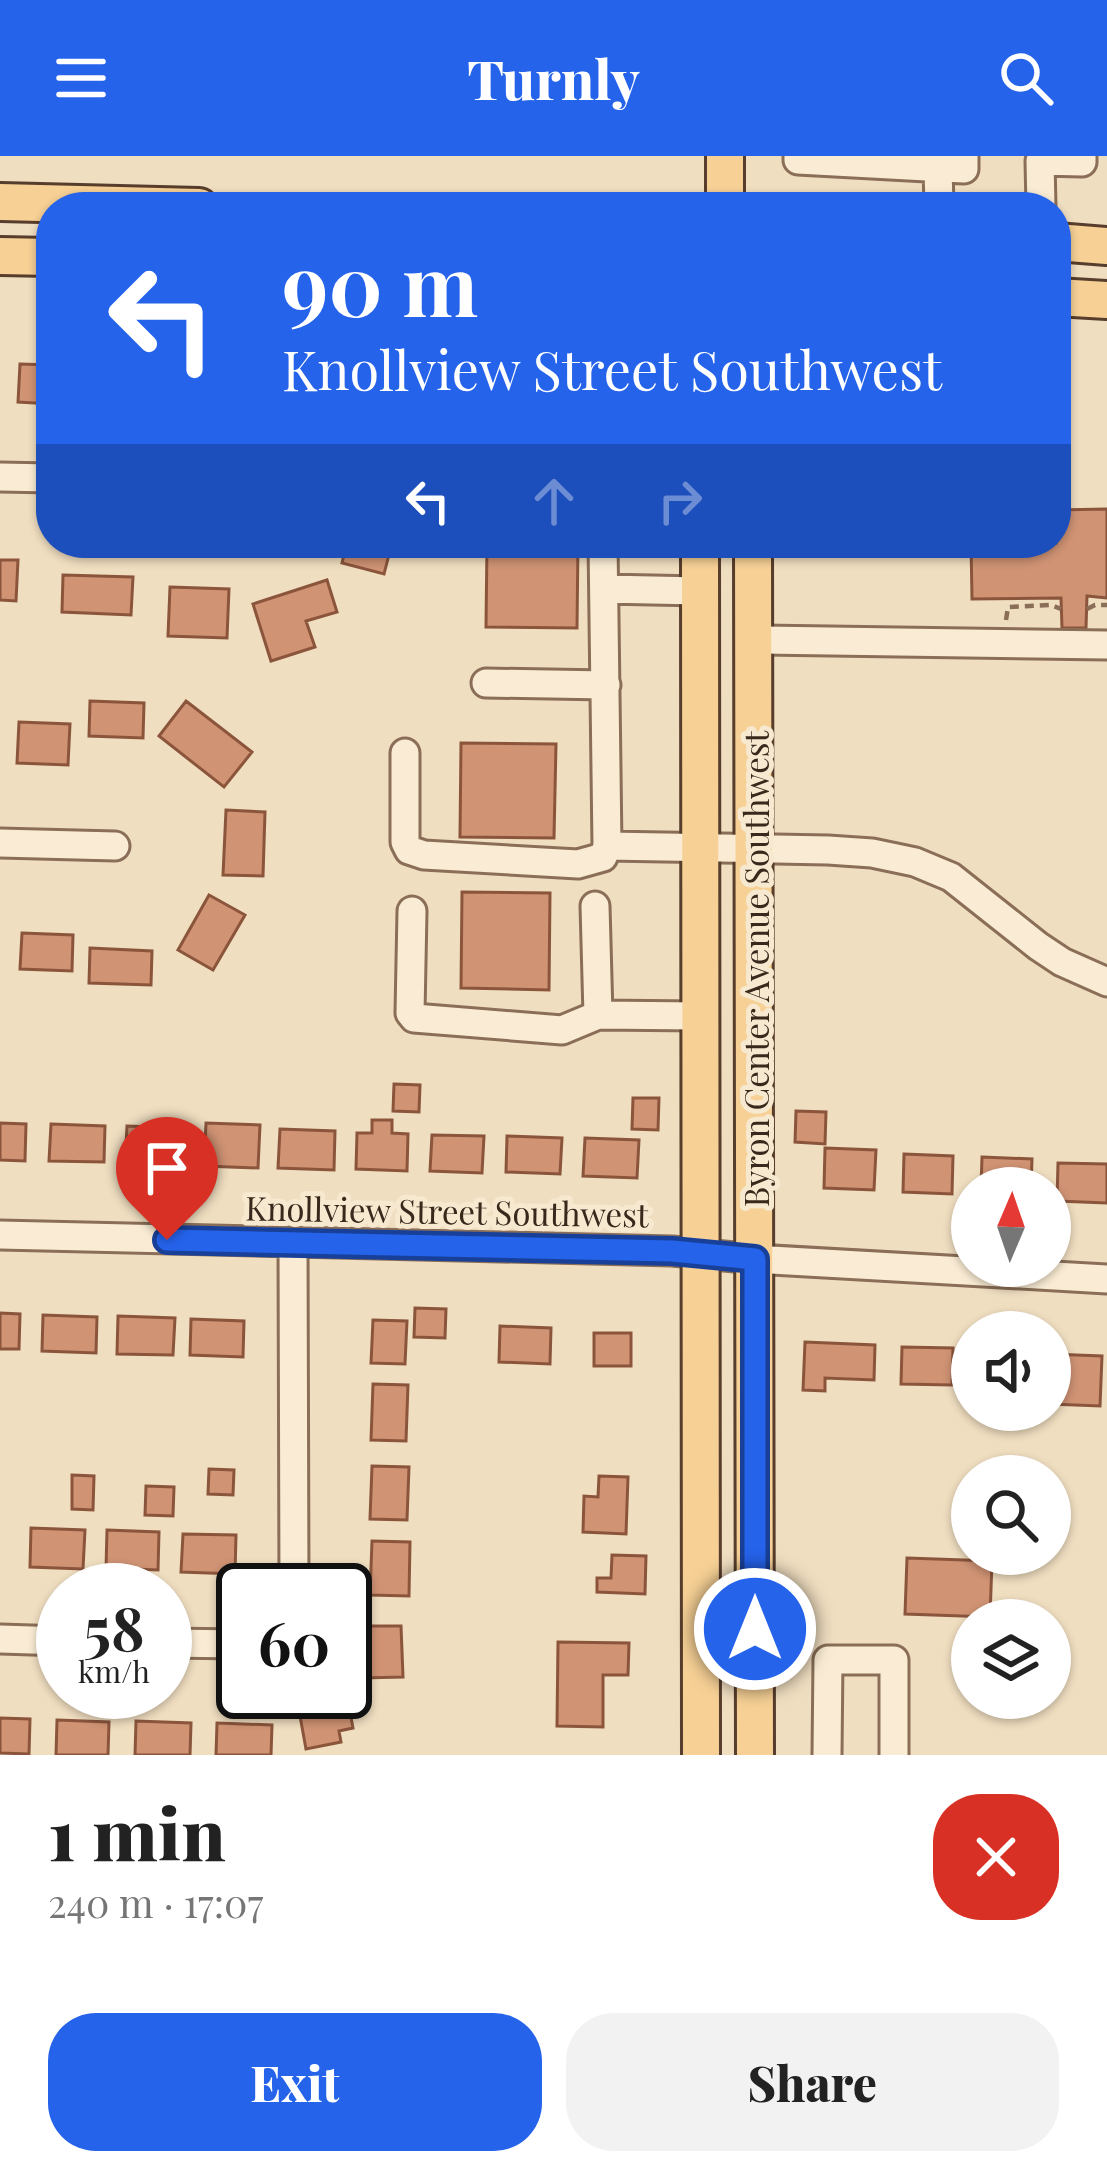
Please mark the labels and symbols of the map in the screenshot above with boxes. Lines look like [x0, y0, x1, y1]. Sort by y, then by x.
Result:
street label: Byron Center Avenue Southwest [733, 729, 777, 1207]
pin [116, 1117, 218, 1240]
north arrow [951, 1167, 1071, 1287]
street label: Knollview Street Southwest [245, 1184, 650, 1236]
speed limit sign: 60 [216, 1563, 372, 1719]
position arrow [692, 1566, 818, 1692]

